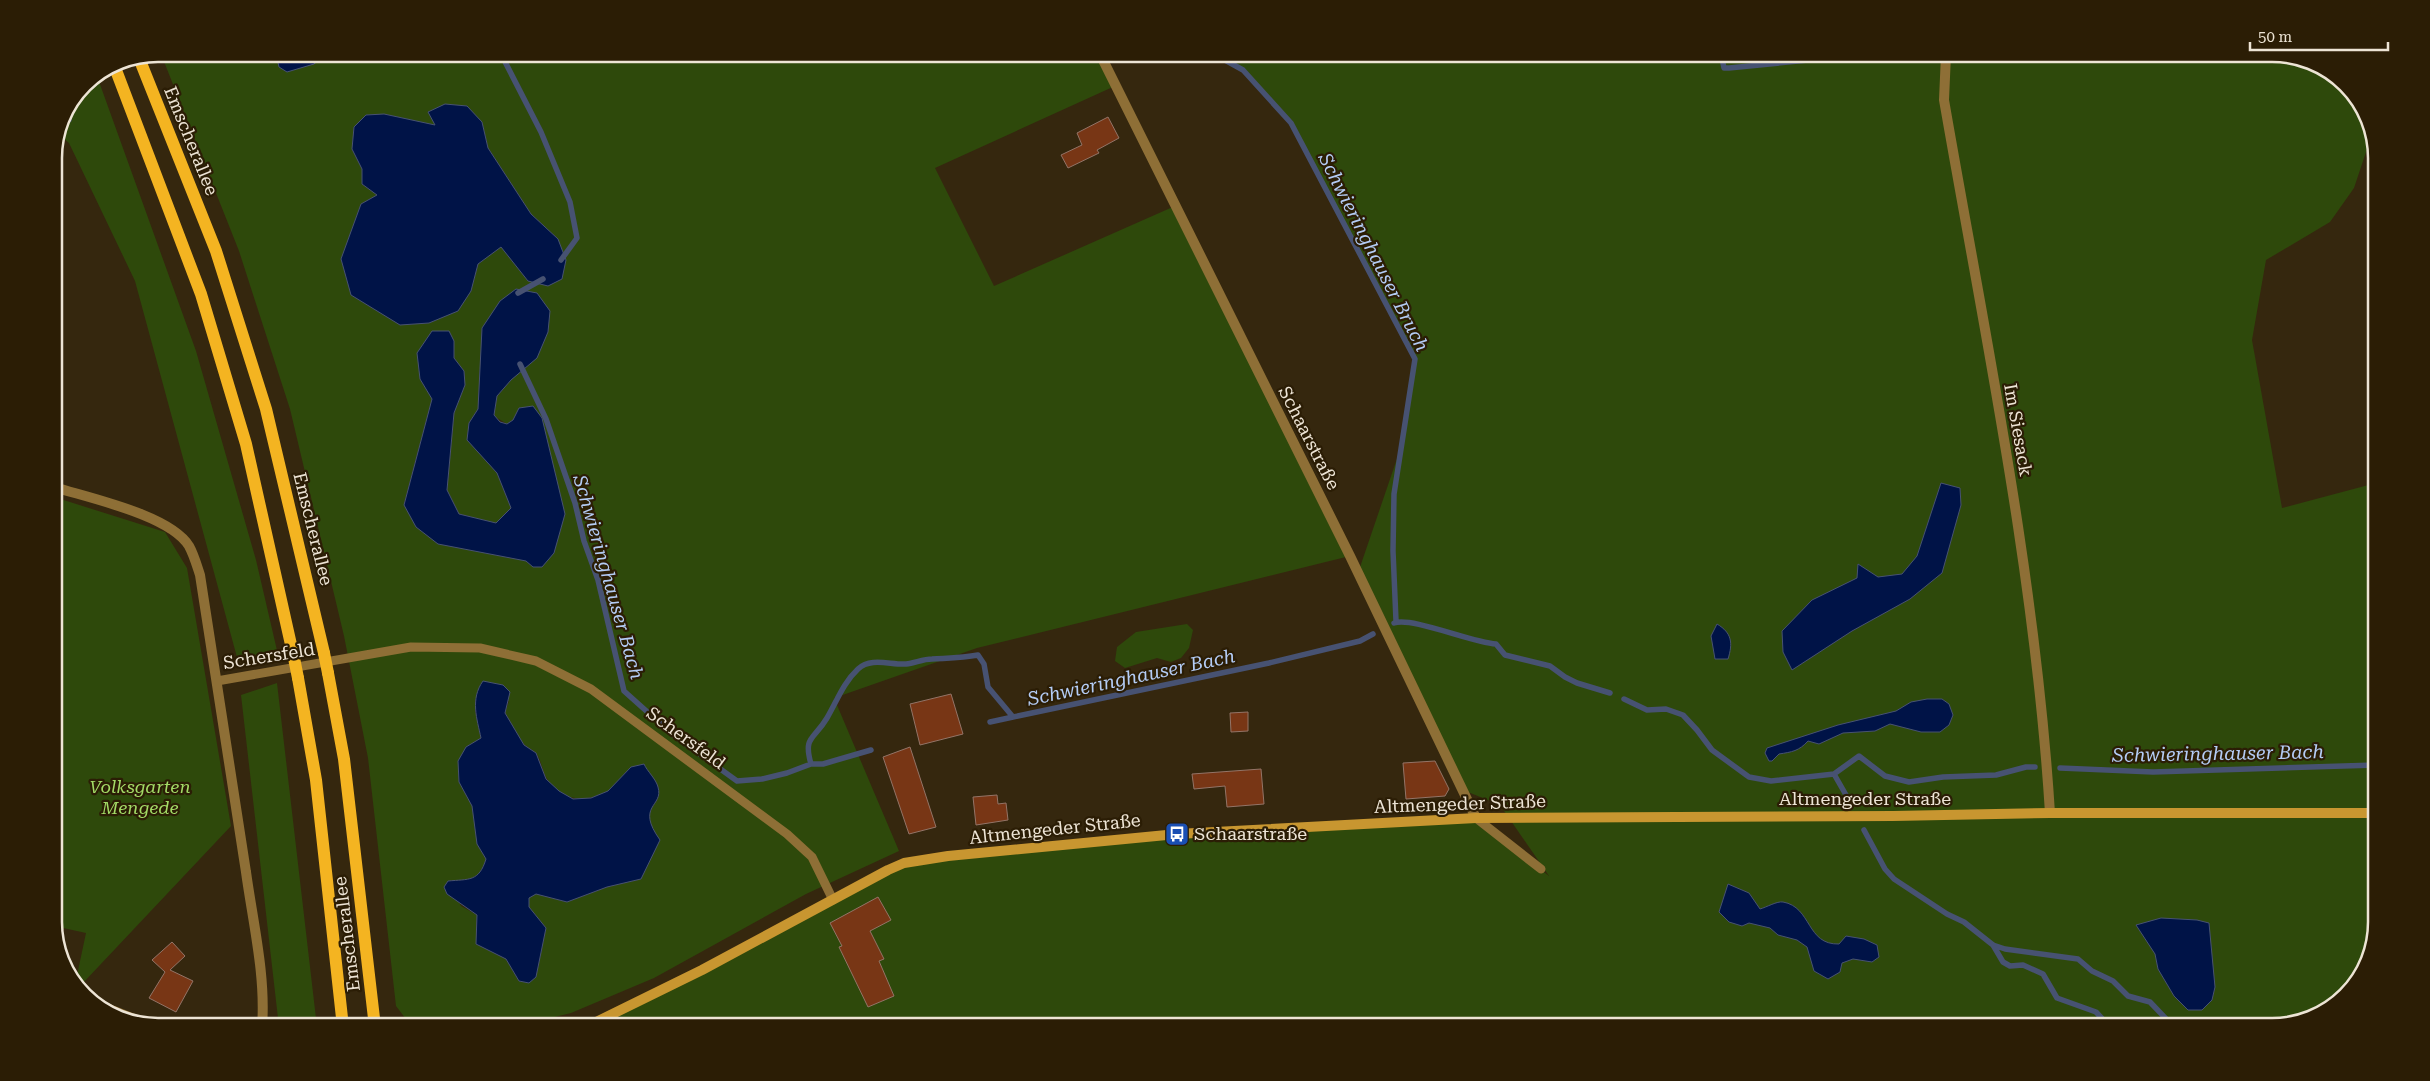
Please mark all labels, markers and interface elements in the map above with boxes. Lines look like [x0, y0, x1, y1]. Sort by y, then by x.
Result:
scale bar [2250, 20, 2388, 52]
text: 50 m [2258, 28, 2293, 46]
street label: Emscherallee [160, 83, 223, 199]
water label: Schwieringhauser Bruch [1313, 148, 1434, 355]
street label: Im Siesack [2000, 382, 2037, 478]
street label: Schaarstraße [1274, 383, 1345, 493]
street label: Emscherallee [289, 470, 338, 588]
water label: Schwieringhauser Bach [568, 471, 649, 682]
street label: Schersfeld [222, 638, 317, 673]
water label: Schwieringhauser Bach [1024, 644, 1237, 711]
street label: Schersfeld [643, 702, 730, 774]
water label: Schwieringhauser Bach [2111, 740, 2324, 767]
park label: Volksgarten Mengede [89, 776, 191, 818]
street label: Altmengeder Straße [1779, 788, 1951, 809]
street label: Altmengeder Straße [1374, 790, 1546, 817]
street label: Altmengeder Straße [968, 809, 1142, 848]
bus stop icon: Schaarstraße [1164, 821, 1190, 847]
place label: Schaarstraße [1194, 823, 1307, 844]
street label: Emscherallee [329, 875, 364, 993]

